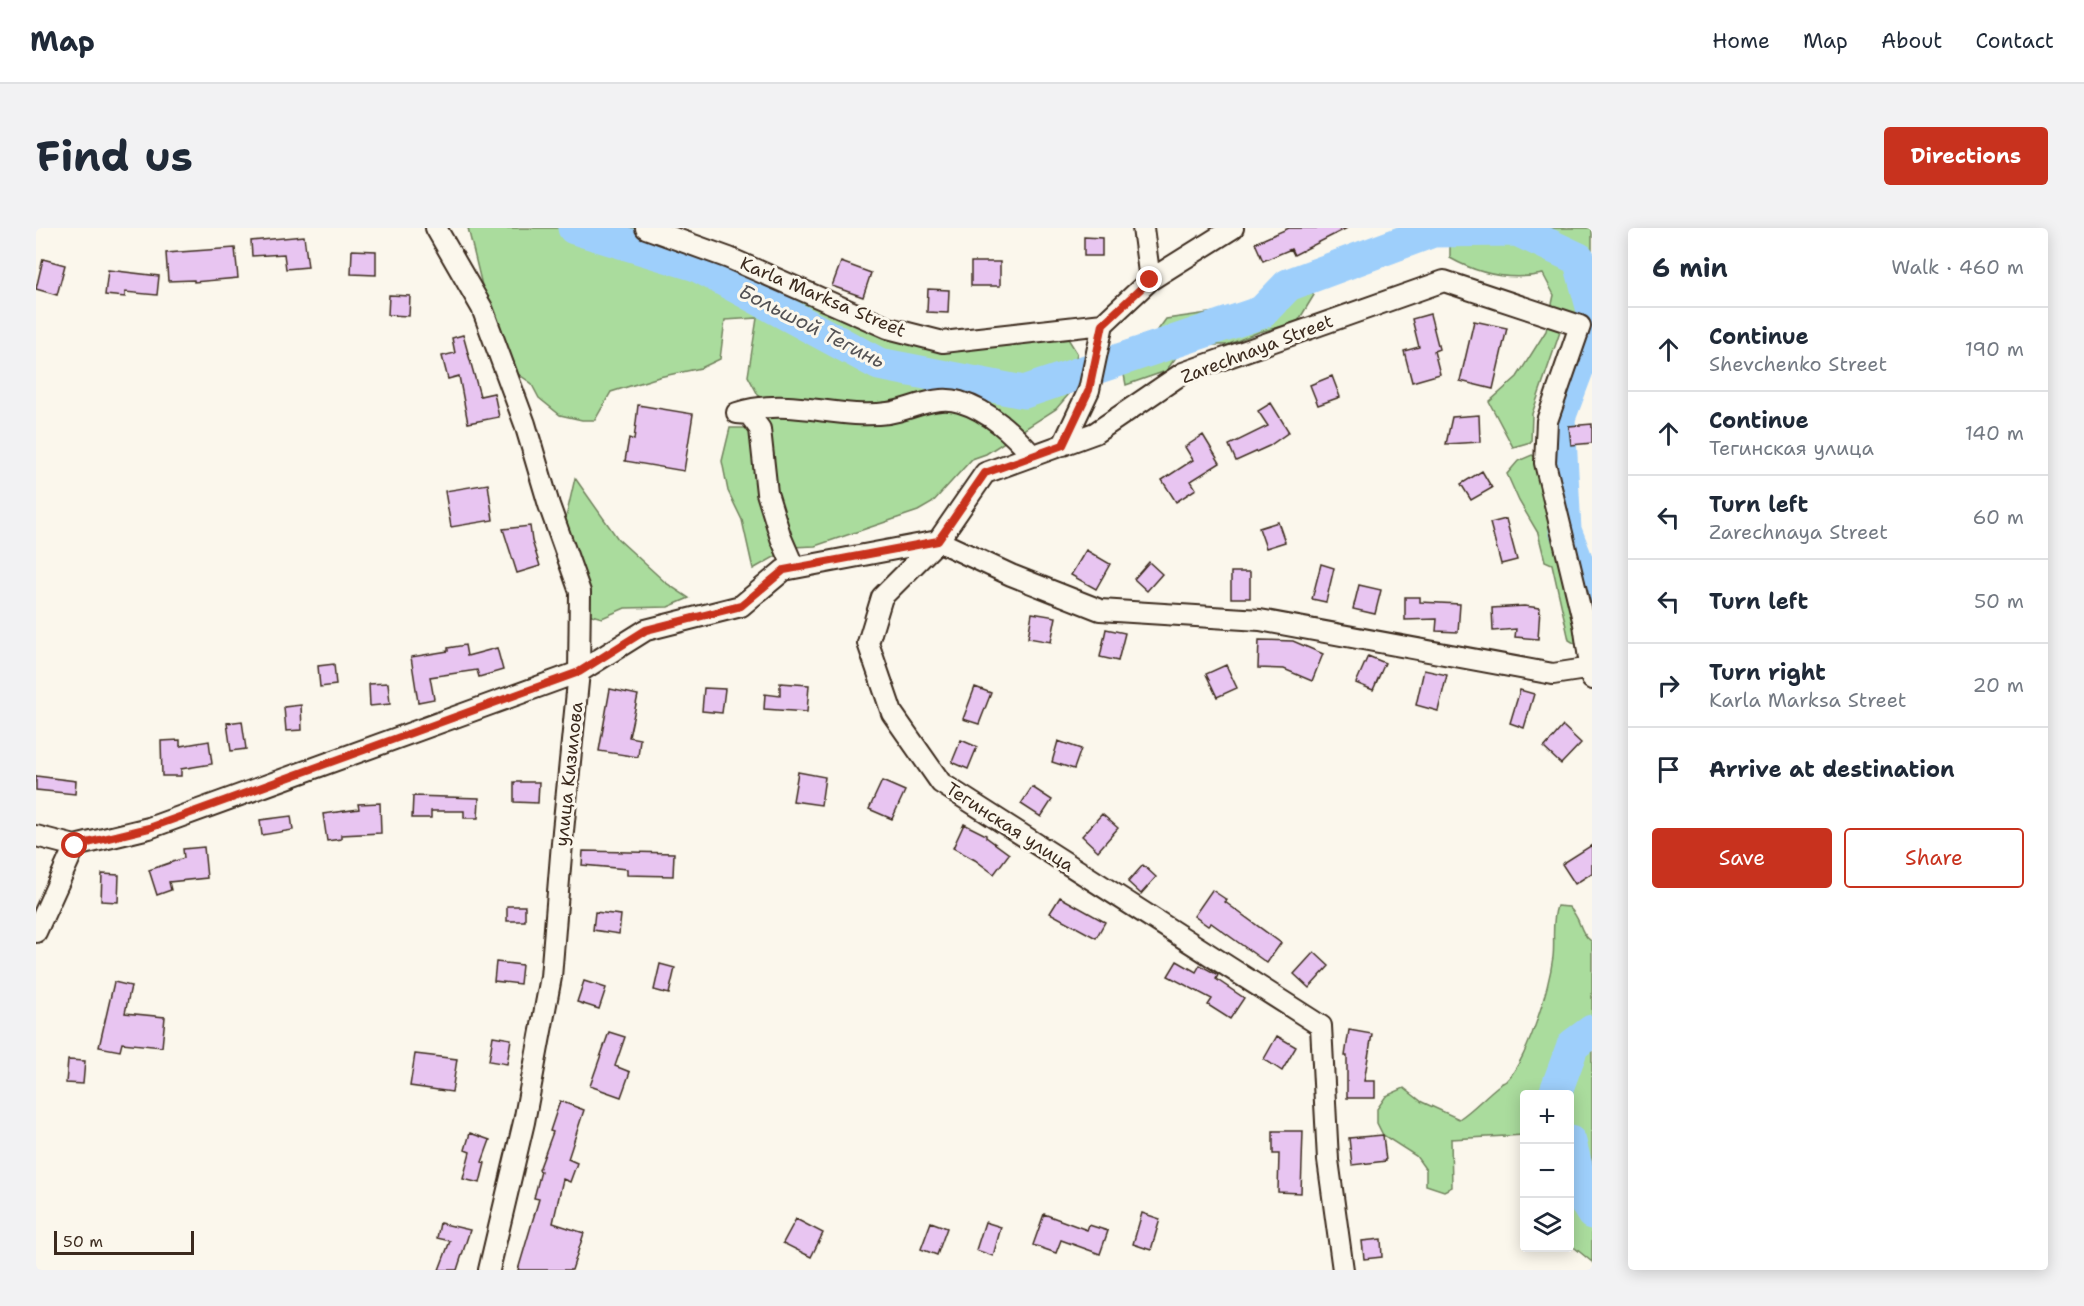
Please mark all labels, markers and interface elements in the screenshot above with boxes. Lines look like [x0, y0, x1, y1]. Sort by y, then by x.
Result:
text: Map [30, 22, 95, 60]
text: Home [1712, 27, 1770, 55]
text: Map [1803, 27, 1848, 55]
text: About [1881, 27, 1942, 55]
text: Contact [1975, 27, 2054, 55]
button: Directions [1884, 127, 2048, 185]
text: Find us [36, 128, 193, 184]
text: 6 min [1652, 250, 1728, 285]
street label: Karla Marksa Street [736, 251, 910, 343]
text: Walk · 460 m [1891, 254, 2024, 280]
route end [1136, 266, 1162, 292]
water label: Большой Тегинь [734, 278, 890, 374]
street label: Zarechnaya Street [1178, 309, 1337, 389]
text: Continue [1709, 322, 1809, 351]
icon: ahead [1652, 333, 1685, 366]
text: 190 m [1965, 336, 2024, 362]
text: Shevchenko Street [1709, 351, 1887, 377]
text: Continue [1709, 406, 1809, 435]
icon: ahead [1652, 417, 1685, 450]
text: 140 m [1965, 420, 2024, 446]
text: Тегинская улица [1709, 435, 1874, 461]
text: Turn left [1709, 490, 1808, 519]
icon: left [1652, 501, 1685, 534]
text: 60 m [1972, 504, 2024, 530]
text: Zarechnaya Street [1709, 519, 1888, 545]
icon: left [1652, 585, 1685, 618]
text: Turn left [1709, 587, 1808, 616]
text: 50 m [1974, 588, 2024, 614]
text: Turn right [1709, 658, 1826, 687]
icon: right [1652, 669, 1685, 702]
text: 20 m [1973, 672, 2024, 698]
text: Karla Marksa Street [1709, 687, 1907, 713]
street label: улица Кизилова [549, 700, 589, 848]
icon: arrive [1652, 753, 1685, 786]
text: Arrive at destination [1709, 755, 1955, 784]
street label: Тегинская улица [941, 777, 1079, 877]
button: Save [1652, 828, 1832, 888]
button: Share [1844, 828, 2024, 888]
route start [61, 832, 87, 858]
map controls [1520, 1090, 1574, 1252]
button: + [1520, 1090, 1574, 1144]
button: − [1520, 1144, 1574, 1198]
button: layers [1520, 1198, 1574, 1252]
scale bar [54, 1228, 194, 1256]
text: 50 m [63, 1231, 103, 1252]

